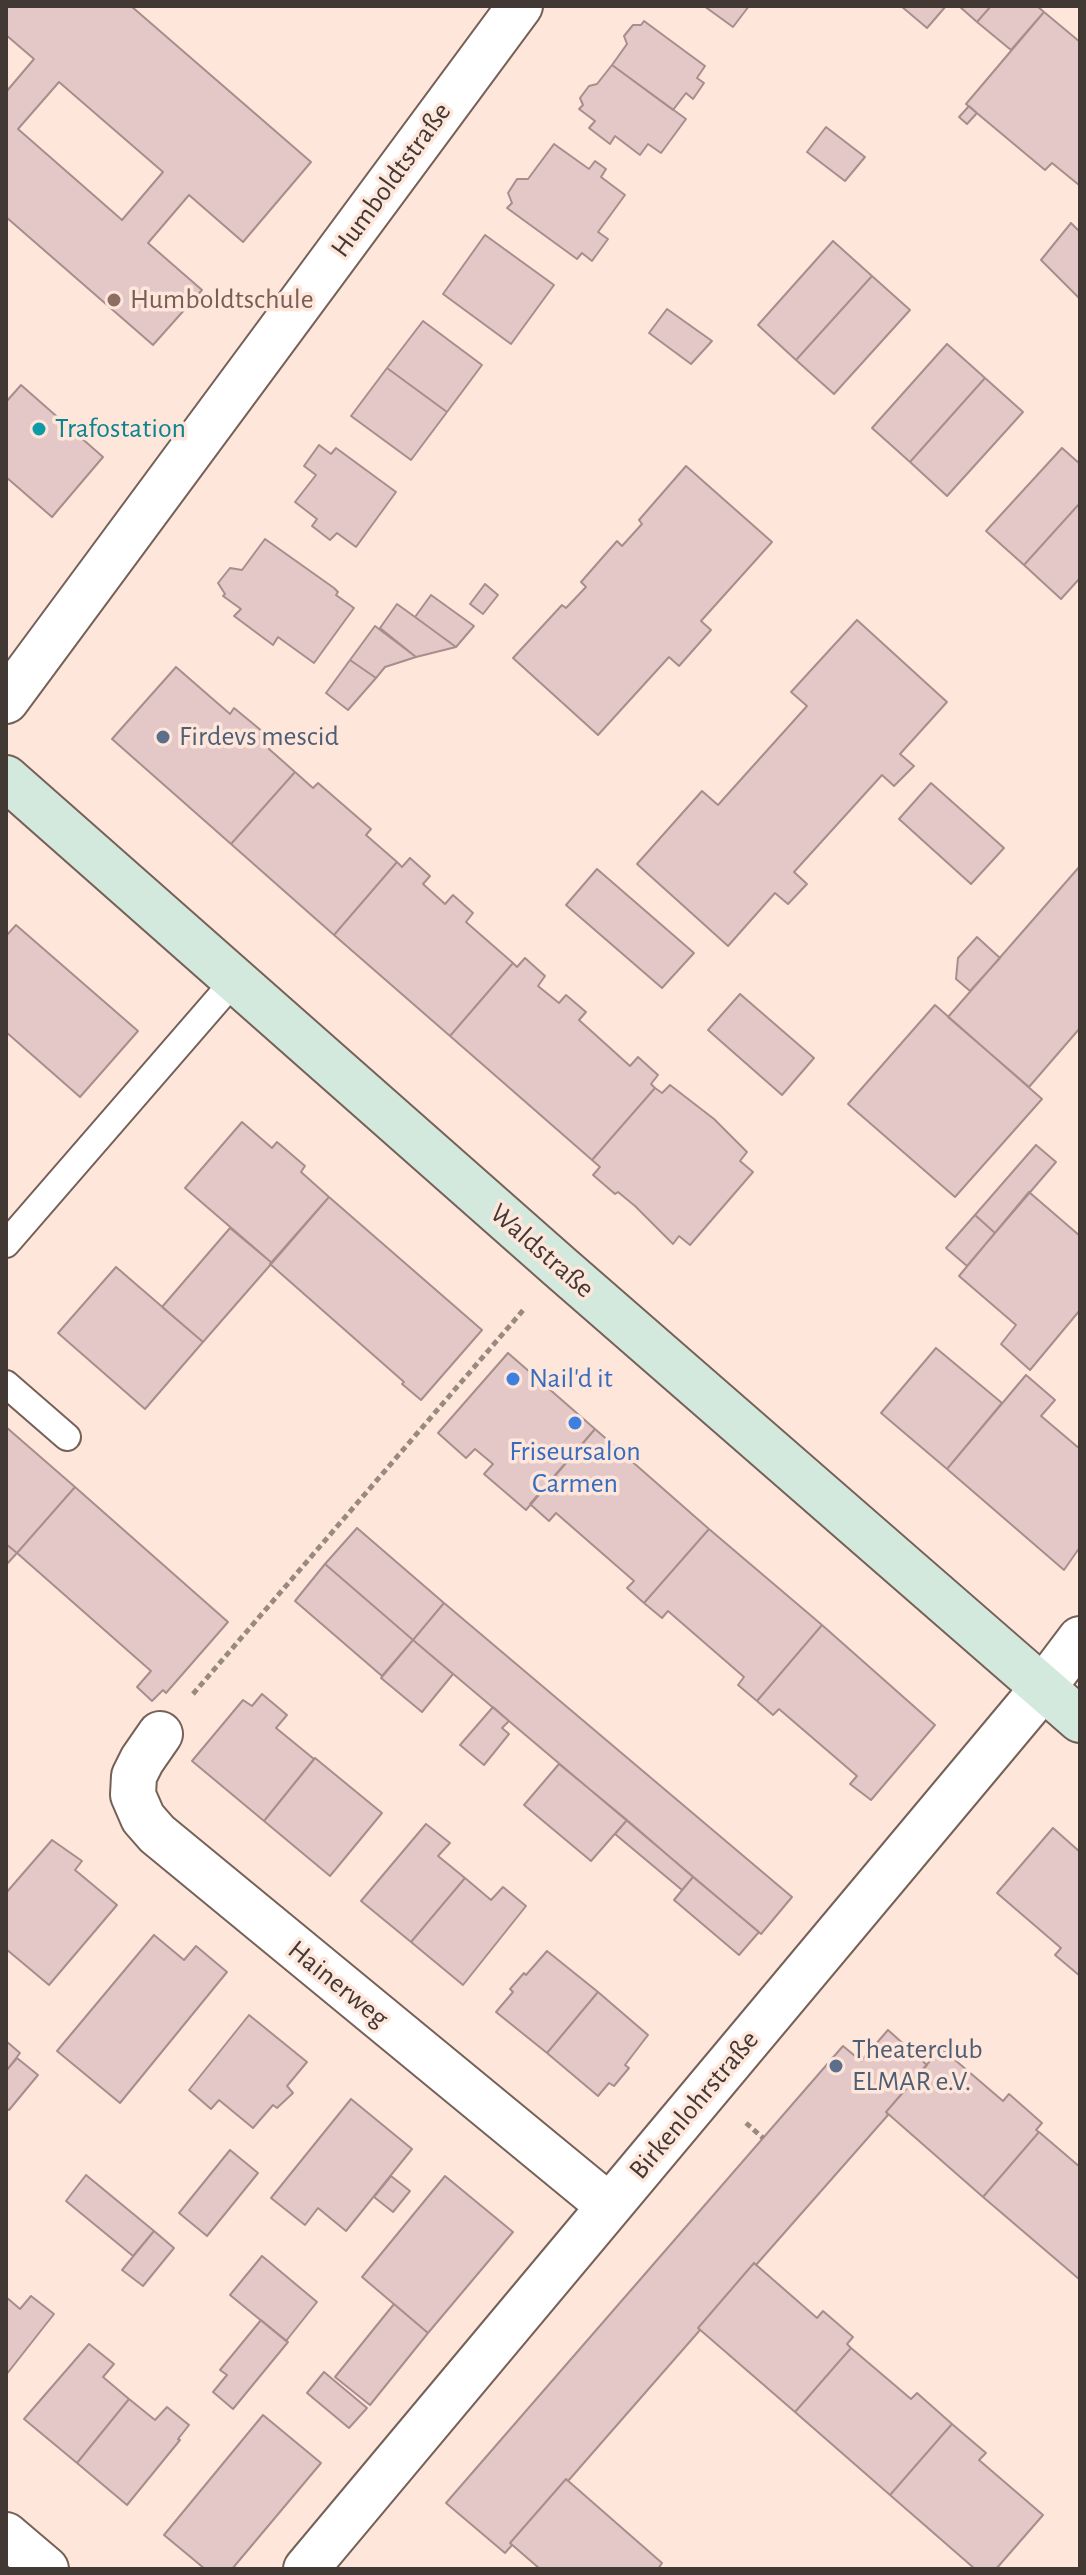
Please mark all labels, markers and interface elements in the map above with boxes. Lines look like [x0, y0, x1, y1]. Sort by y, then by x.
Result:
street label: Humboldtstraße [324, 96, 458, 264]
place label: Humboldtschule [130, 283, 314, 317]
marker: Humboldtschule [105, 291, 123, 309]
place label: Trafostation [55, 412, 186, 446]
marker: Trafostation [30, 420, 48, 438]
place label: Firdevs mescid [179, 720, 339, 754]
marker: Firdevs mescid [154, 728, 172, 746]
street label: Waldstraße [483, 1197, 601, 1305]
place label: Nail'd it [529, 1362, 613, 1396]
marker: Nail'd it [504, 1370, 522, 1388]
marker: Friseursalon Carmen [566, 1414, 584, 1432]
place label: Friseursalon Carmen [509, 1435, 641, 1501]
street label: Hainerweg [281, 1933, 395, 2035]
street label: Birkenlohrstraße [622, 2024, 766, 2186]
place label: Theaterclub ELMAR e.V. [852, 2033, 983, 2099]
marker: Theaterclub ELMAR e.V. [827, 2057, 845, 2075]

